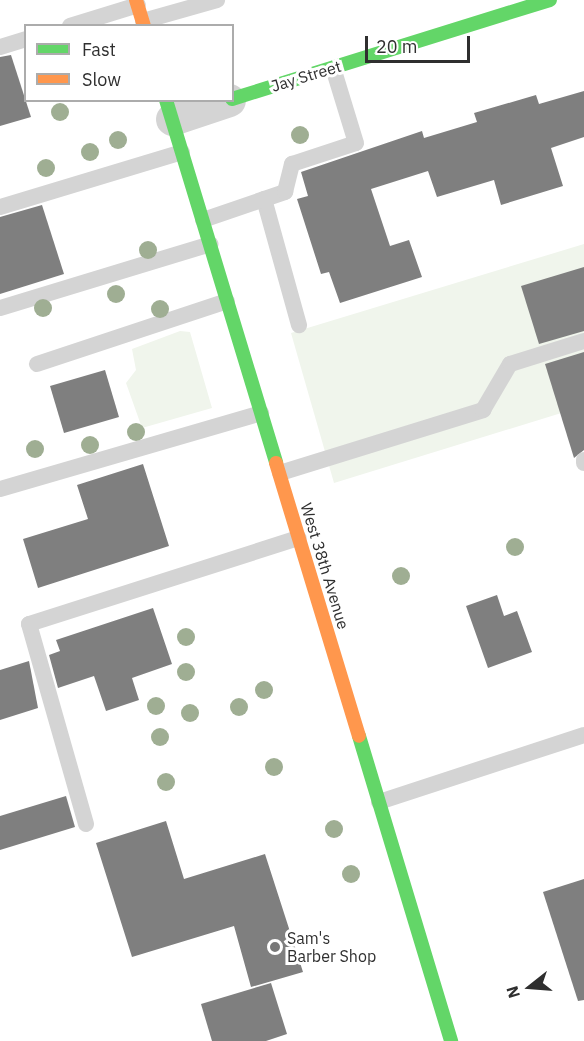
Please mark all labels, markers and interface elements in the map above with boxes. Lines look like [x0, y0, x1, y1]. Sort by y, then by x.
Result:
legend [24, 24, 234, 102]
scale bar [368, 24, 473, 62]
text: 20 m [376, 35, 418, 58]
text: Fast [82, 38, 116, 61]
street label: Jay Street [269, 56, 343, 96]
text: Slow [82, 68, 121, 91]
street label: West 38th Avenue [297, 501, 353, 631]
place label: Sam's Barber Shop [287, 928, 376, 966]
marker: Sam's Barber Shop [268, 940, 282, 954]
north arrow [500, 957, 560, 1017]
text: N [502, 984, 524, 1001]

